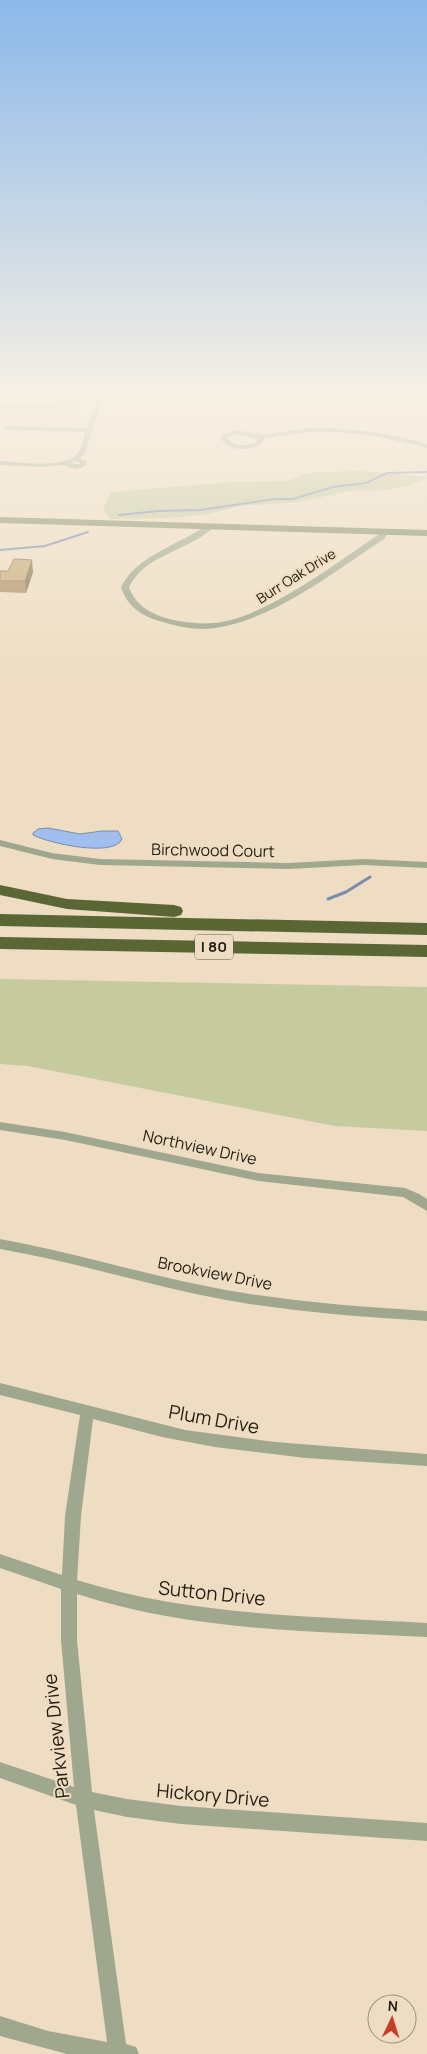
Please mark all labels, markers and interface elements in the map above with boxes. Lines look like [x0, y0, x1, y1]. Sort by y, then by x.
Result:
street label: Burr Oak Drive [252, 544, 339, 608]
street label: Birchwood Court [151, 838, 275, 862]
road number: I 80 [195, 934, 233, 960]
street label: Northview Drive [141, 1124, 259, 1170]
street label: Brookview Drive [156, 1251, 274, 1295]
street label: Plum Drive [167, 1398, 261, 1440]
street label: Sutton Drive [157, 1574, 267, 1612]
street label: Parkview Drive [37, 1672, 75, 1800]
street label: Hickory Drive [155, 1777, 271, 1813]
north arrow [367, 1994, 417, 2044]
text: N [387, 1996, 399, 2015]

